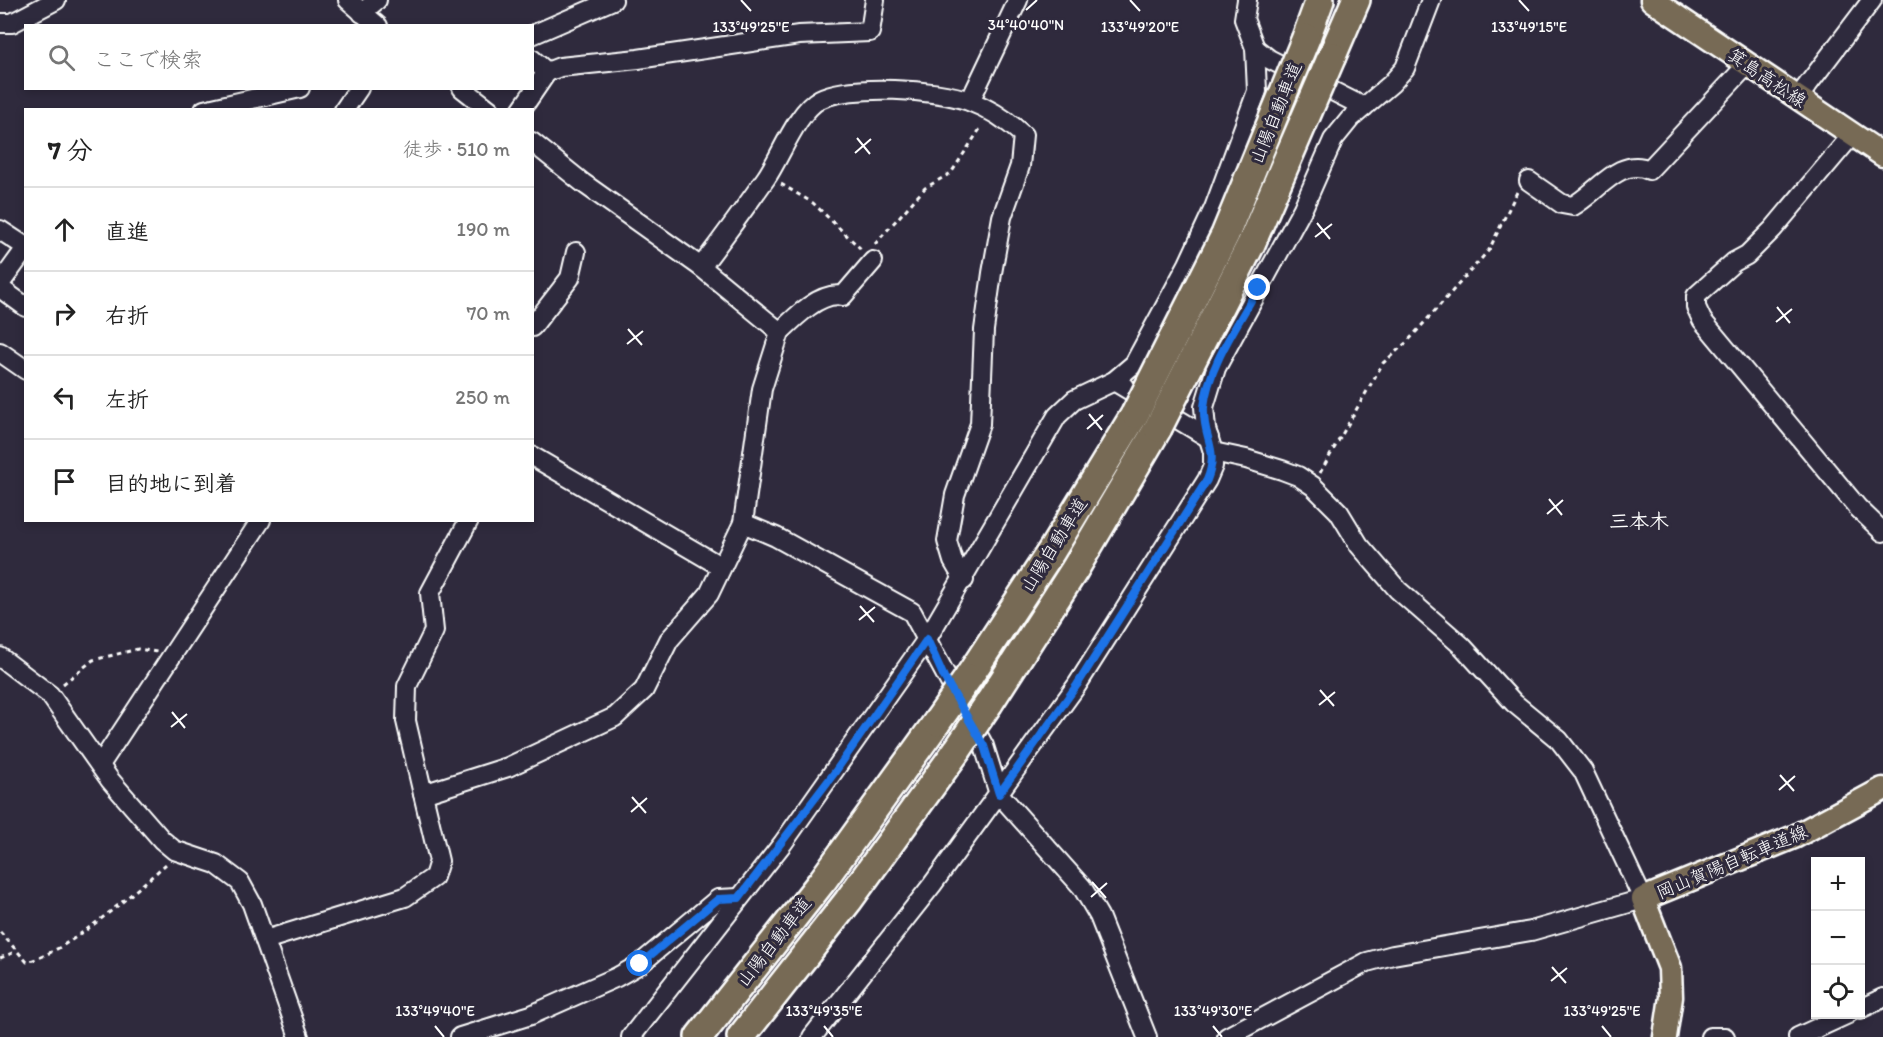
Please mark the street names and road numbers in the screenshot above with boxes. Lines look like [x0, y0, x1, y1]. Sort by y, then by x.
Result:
street label: 箕島高松線 [1724, 44, 1810, 112]
street label: 山陽自動車道 [1246, 59, 1306, 167]
street label: 山陽自動車道 [1016, 493, 1092, 597]
street label: 岡山賀陽自転車道線 [1653, 820, 1811, 904]
street label: 山陽自動車道 [732, 893, 816, 991]

